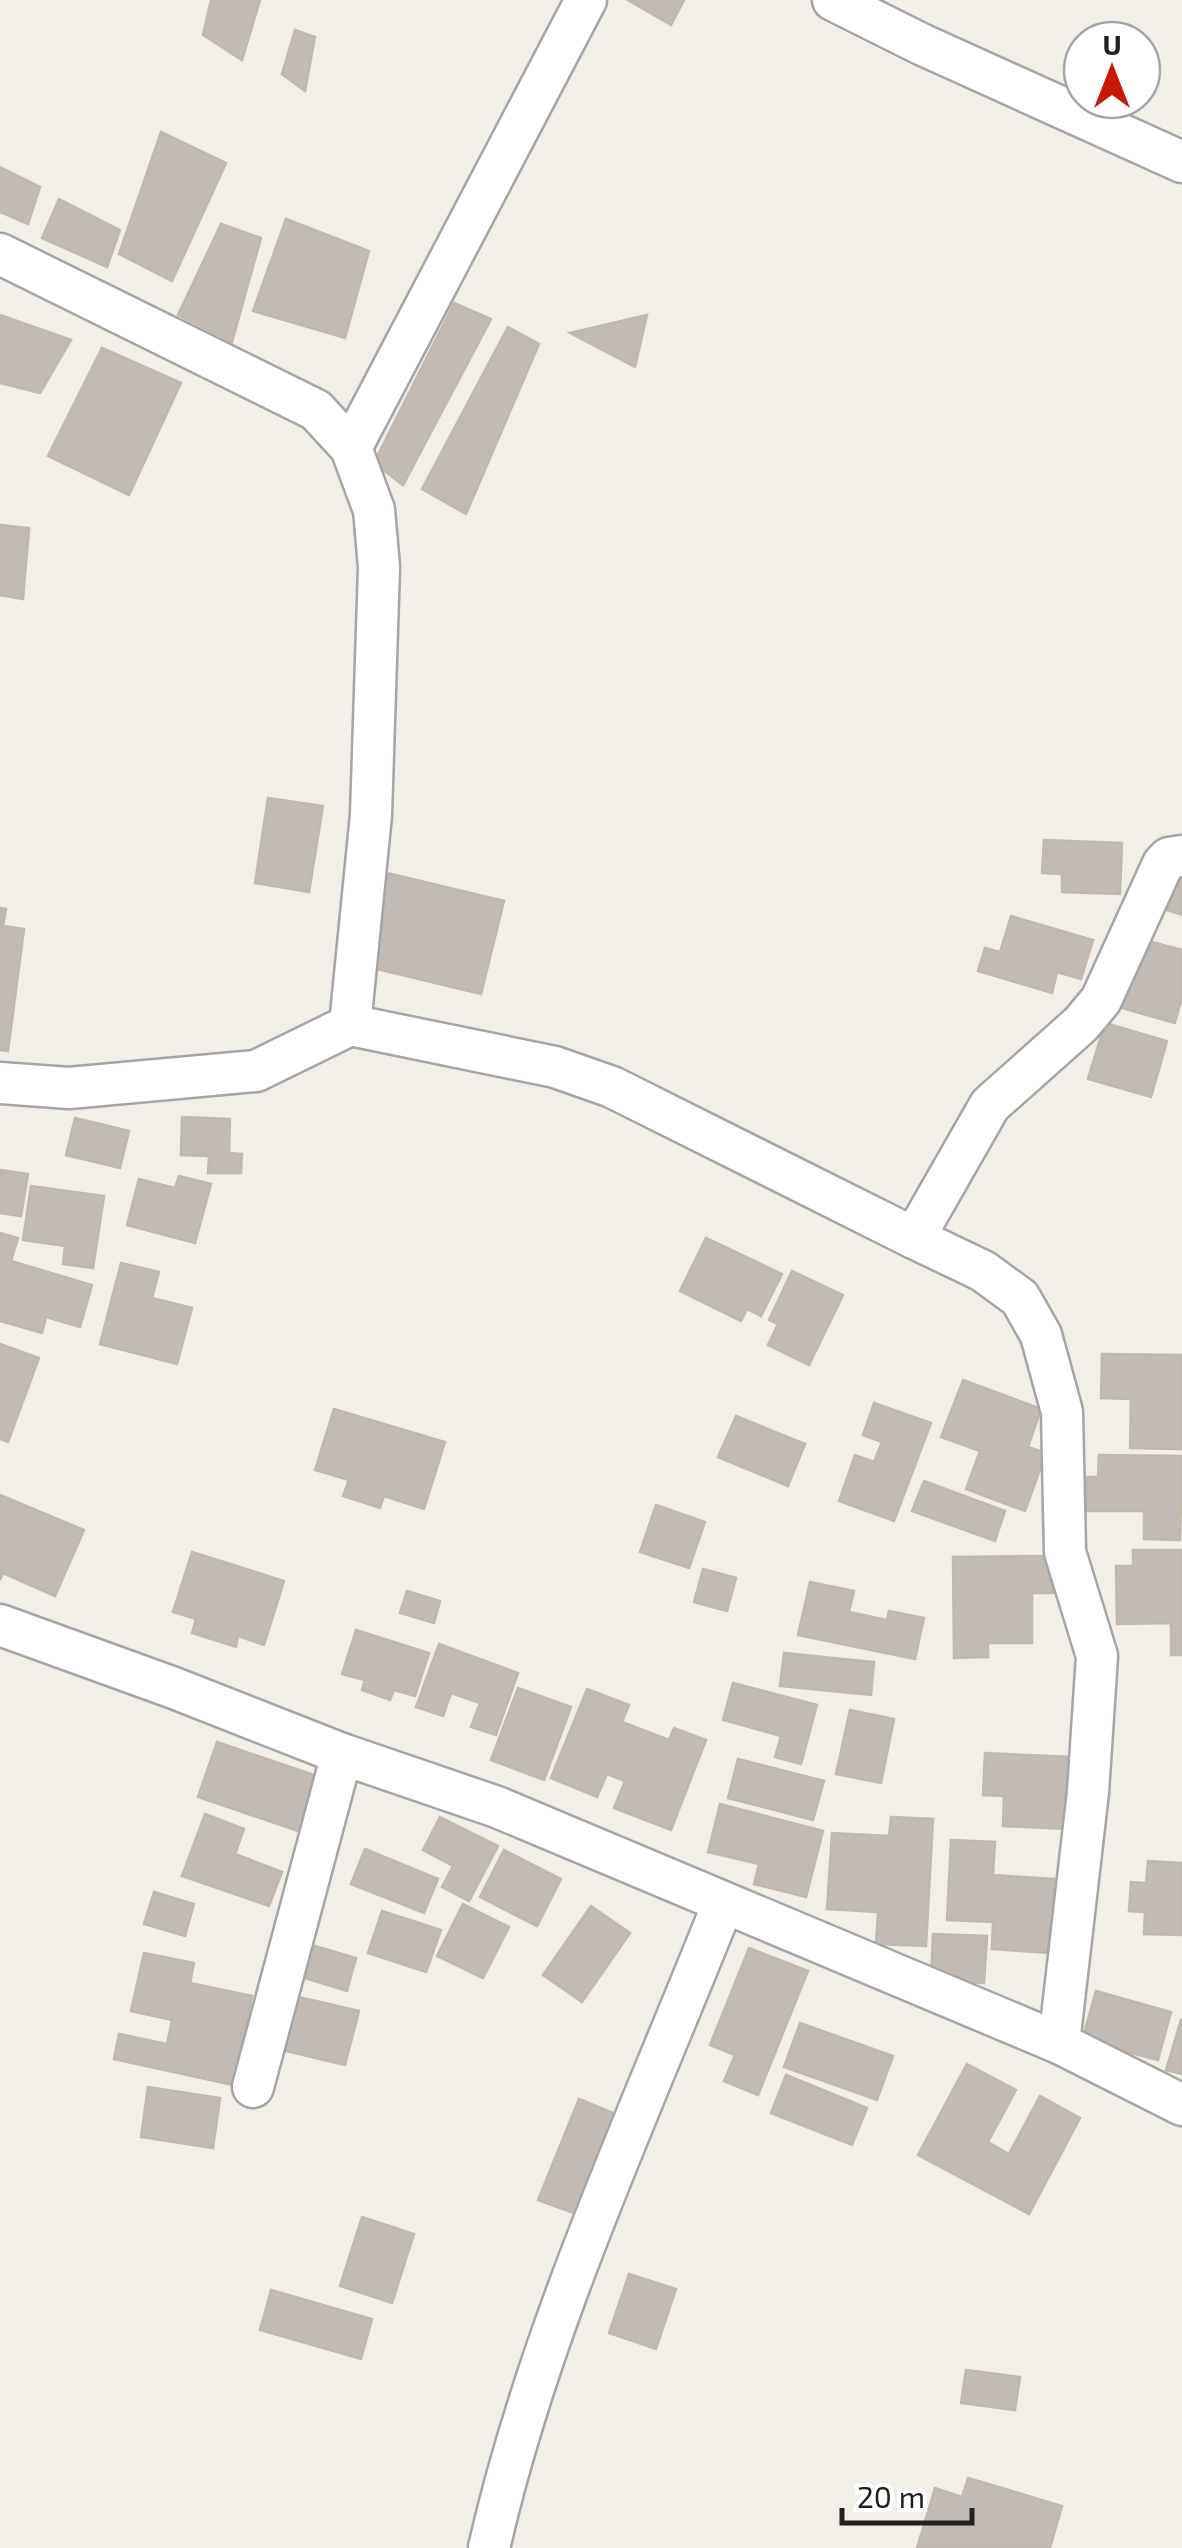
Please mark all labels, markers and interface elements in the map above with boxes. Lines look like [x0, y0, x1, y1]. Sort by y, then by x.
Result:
north arrow [1062, 20, 1162, 120]
text: U [1102, 27, 1122, 61]
scale bar [842, 2463, 972, 2525]
text: 20 m [857, 2478, 925, 2514]

